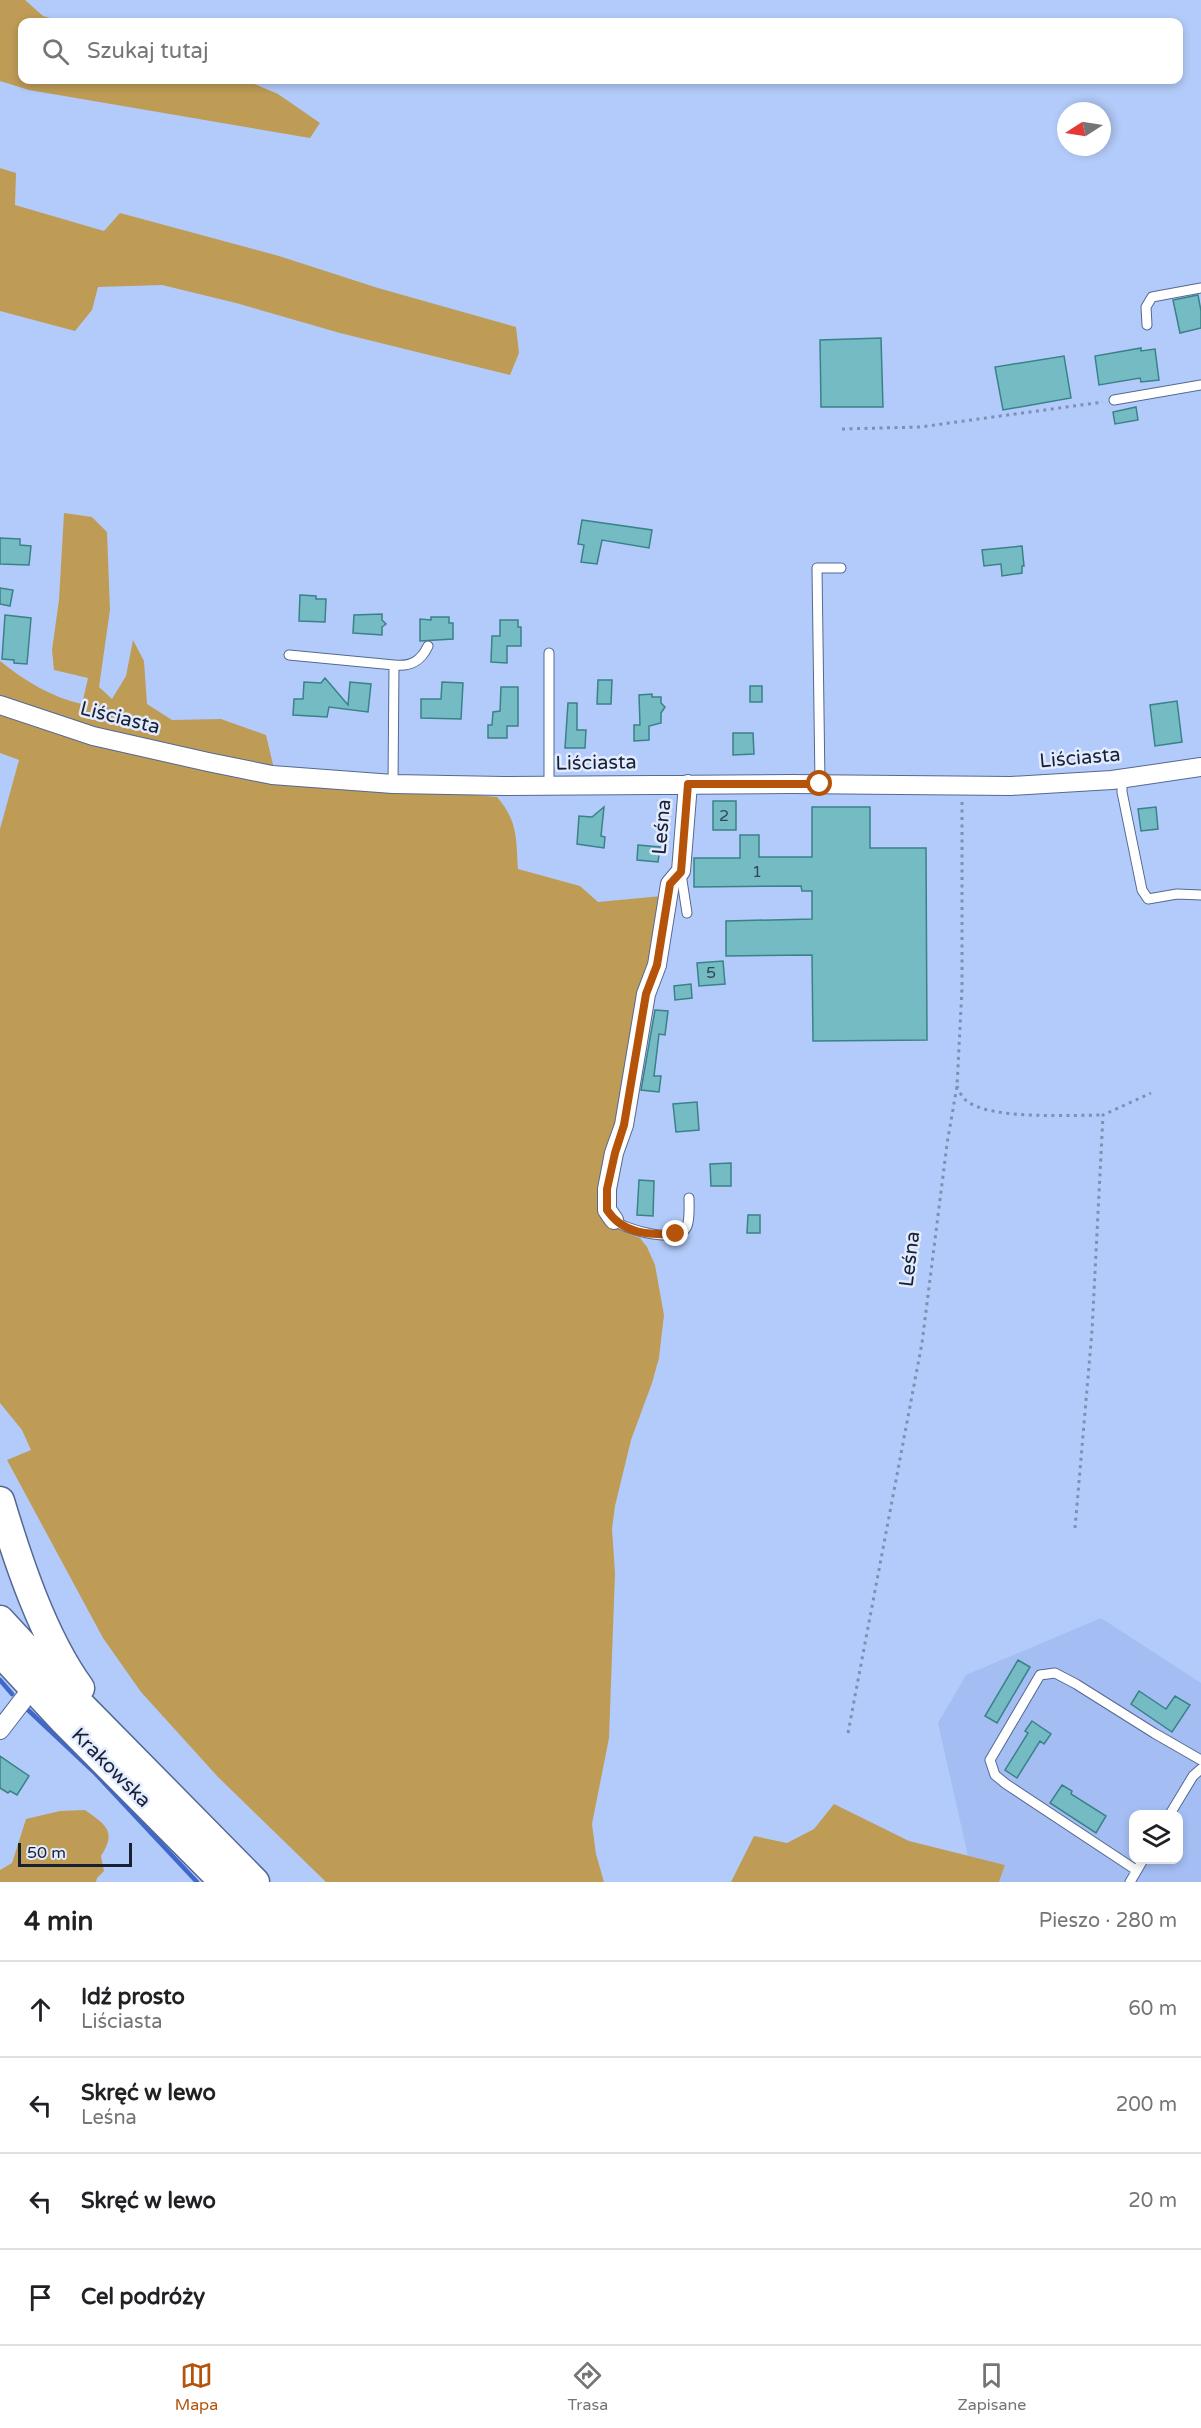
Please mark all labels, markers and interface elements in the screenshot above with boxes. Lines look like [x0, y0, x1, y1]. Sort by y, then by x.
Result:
search box [18, 18, 1183, 84]
icon: search [39, 35, 72, 68]
text: Szukaj tutaj [87, 38, 209, 64]
north arrow [1057, 102, 1111, 156]
street label: Liściasta [78, 697, 162, 739]
street label: Liściasta [1038, 742, 1122, 774]
street label: Liściasta [555, 750, 637, 776]
route start [806, 770, 832, 796]
street label: Leśna [648, 798, 676, 856]
house number: 2 [719, 806, 729, 826]
house number: 1 [752, 862, 762, 882]
house number: 5 [706, 963, 716, 983]
route end [662, 1220, 688, 1246]
street label: Leśna [895, 1230, 925, 1288]
street label: Krakowska [66, 1723, 156, 1813]
map controls [1129, 1810, 1183, 1864]
button: layers [1129, 1810, 1183, 1864]
scale bar [18, 1840, 132, 1868]
text: 50 m [27, 1843, 66, 1863]
text: 4 min [24, 1906, 93, 1937]
text: Pieszo · 280 m [1039, 1909, 1177, 1933]
text: Idź prosto [81, 1984, 185, 2010]
icon: ahead [24, 1993, 57, 2026]
text: 60 m [1128, 1997, 1177, 2021]
text: Liściasta [81, 2010, 162, 2034]
text: Skręć w lewo [81, 2080, 216, 2106]
icon: left [24, 2089, 57, 2122]
text: 200 m [1116, 2093, 1177, 2117]
text: Leśna [81, 2106, 137, 2130]
icon: left [24, 2185, 57, 2218]
text: Skręć w lewo [81, 2188, 216, 2214]
text: 20 m [1128, 2189, 1177, 2213]
icon: arrive [24, 2281, 57, 2314]
text: Cel podróży [81, 2284, 205, 2310]
tab: Mapa [175, 2359, 218, 2415]
tab: Trasa [568, 2359, 608, 2415]
tab: Zapisane [958, 2359, 1026, 2415]

